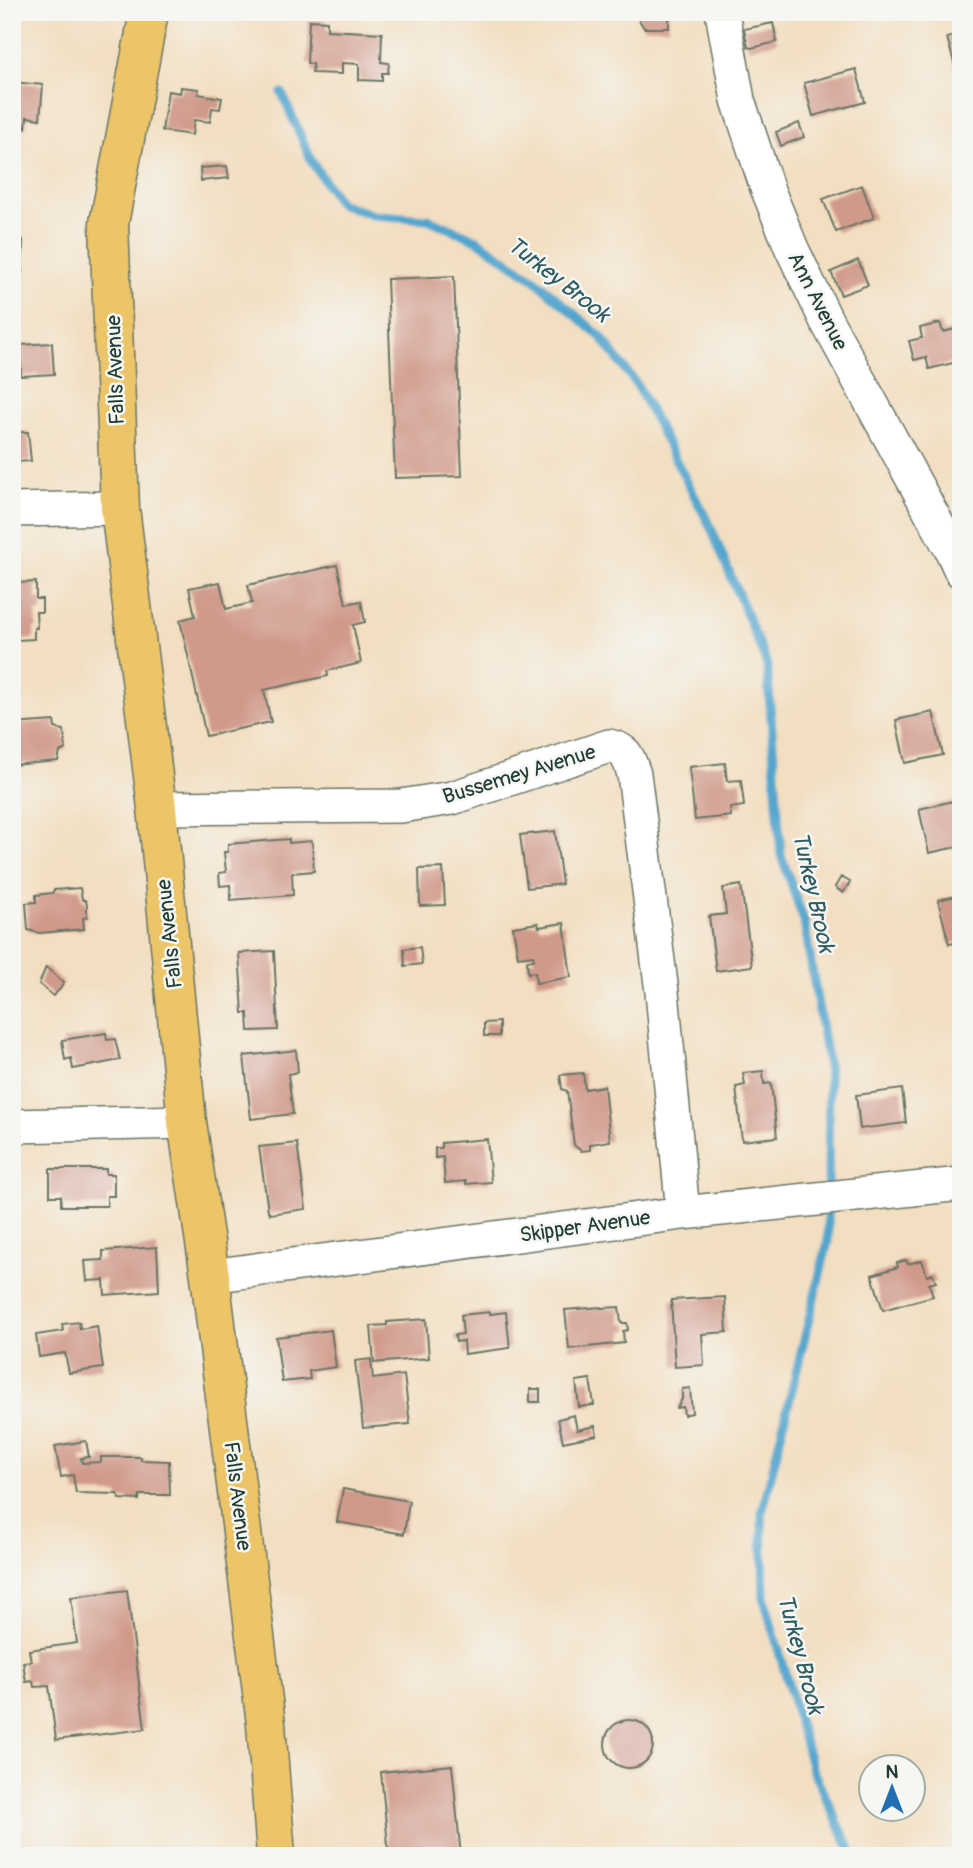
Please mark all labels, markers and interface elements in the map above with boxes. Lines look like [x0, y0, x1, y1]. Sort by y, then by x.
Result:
water label: Turkey Brook [501, 230, 618, 330]
street label: Ann Avenue [781, 248, 854, 355]
street label: Falls Avenue [100, 314, 131, 425]
street label: Bussemey Avenue [439, 738, 599, 811]
water label: Turkey Brook [786, 829, 842, 957]
street label: Falls Avenue [150, 877, 189, 990]
street label: Skipper Avenue [518, 1204, 653, 1249]
street label: Falls Avenue [217, 1440, 258, 1553]
water label: Turkey Brook [771, 1591, 831, 1719]
north arrow [858, 1752, 928, 1822]
text: N [886, 1760, 899, 1784]

